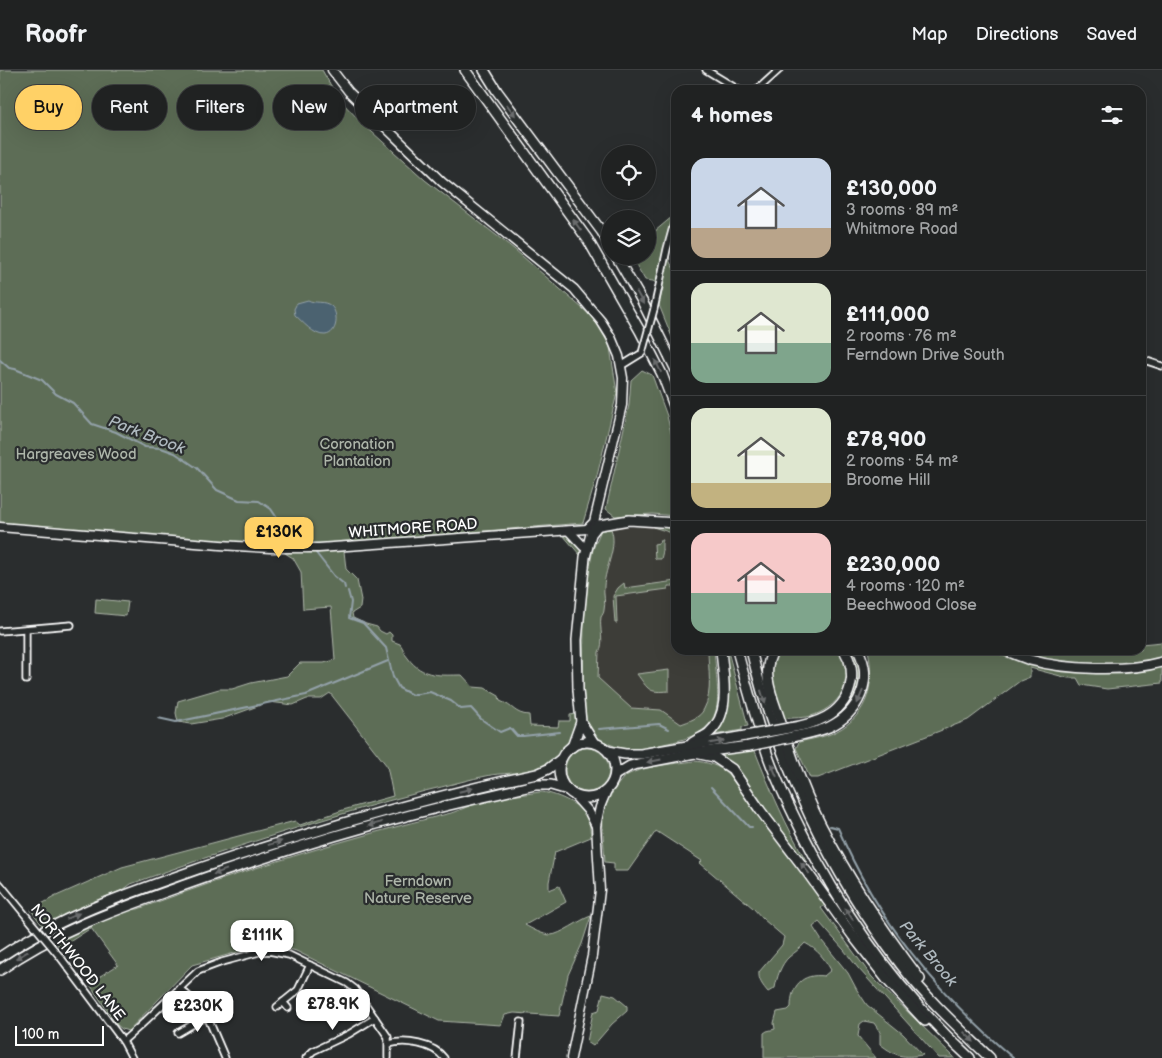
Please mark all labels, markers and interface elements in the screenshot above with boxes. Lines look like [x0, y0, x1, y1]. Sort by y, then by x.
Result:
text: Roofr [25, 20, 87, 49]
text: Map [912, 24, 948, 45]
text: Directions [976, 24, 1058, 45]
text: Saved [1086, 24, 1137, 45]
chip: Buy [15, 85, 82, 130]
chip: Rent [92, 85, 167, 130]
chip: Filters [177, 85, 263, 130]
chip: New [273, 85, 345, 130]
chip: Apartment [355, 85, 476, 130]
icon: filters [1098, 101, 1126, 129]
one-way arrow [506, 103, 516, 117]
text: 4 homes [691, 103, 773, 128]
map controls [601, 145, 656, 265]
button: locate [601, 145, 656, 200]
text: £130,000 [846, 176, 937, 201]
icon: home [731, 178, 791, 238]
text: 3 rooms · 89 m² [846, 201, 958, 220]
button: layers [601, 210, 656, 265]
one-way arrow [572, 219, 583, 232]
text: Whitmore Road [846, 220, 958, 239]
one-way arrow [636, 291, 644, 306]
text: £111,000 [846, 302, 930, 327]
icon: home [731, 303, 791, 363]
text: 2 rooms · 76 m² [846, 327, 957, 346]
text: Ferndown Drive South [846, 346, 1004, 365]
one-way arrow [654, 359, 662, 373]
water label: Park Brook [106, 412, 188, 459]
text: £78,900 [846, 427, 926, 452]
icon: home [731, 428, 791, 488]
park label: Coronation Plantation [320, 435, 394, 471]
park label: Hargreaves Wood [16, 445, 137, 464]
text: 2 rooms · 54 m² [846, 452, 958, 471]
text: Broome Hill [846, 471, 930, 490]
street label: WHITMORE ROAD [348, 515, 478, 542]
pin: £130K [244, 516, 314, 559]
text: £130K [256, 523, 302, 542]
text: £230,000 [846, 552, 940, 577]
icon: home [731, 553, 791, 613]
text: 4 rooms · 120 m² [846, 577, 965, 596]
text: Beechwood Close [846, 596, 977, 615]
one-way arrow [760, 690, 768, 705]
one-way arrow [855, 690, 863, 704]
one-way arrow [709, 737, 725, 745]
one-way arrow [645, 757, 661, 765]
one-way arrow [769, 763, 777, 777]
one-way arrow [459, 786, 474, 794]
one-way arrow [368, 821, 383, 829]
one-way arrow [268, 839, 283, 847]
one-way arrow [799, 862, 810, 875]
one-way arrow [212, 868, 227, 876]
park label: Ferndown Nature Reserve [364, 872, 472, 908]
street label: NORTHWOOD LANE [26, 900, 129, 1025]
one-way arrow [844, 908, 854, 921]
one-way arrow [66, 912, 80, 920]
water label: Park Brook [895, 917, 962, 992]
pin: £111K [227, 920, 297, 962]
text: £111K [241, 926, 283, 945]
one-way arrow [16, 951, 29, 960]
pin: £78.9K [292, 988, 374, 1031]
pin: £230K [163, 990, 233, 1033]
text: £78.9K [307, 995, 359, 1014]
text: £230K [173, 997, 223, 1016]
scale bar [15, 1023, 104, 1046]
text: 100 m [22, 1026, 59, 1043]
one-way arrow [962, 1031, 974, 1043]

